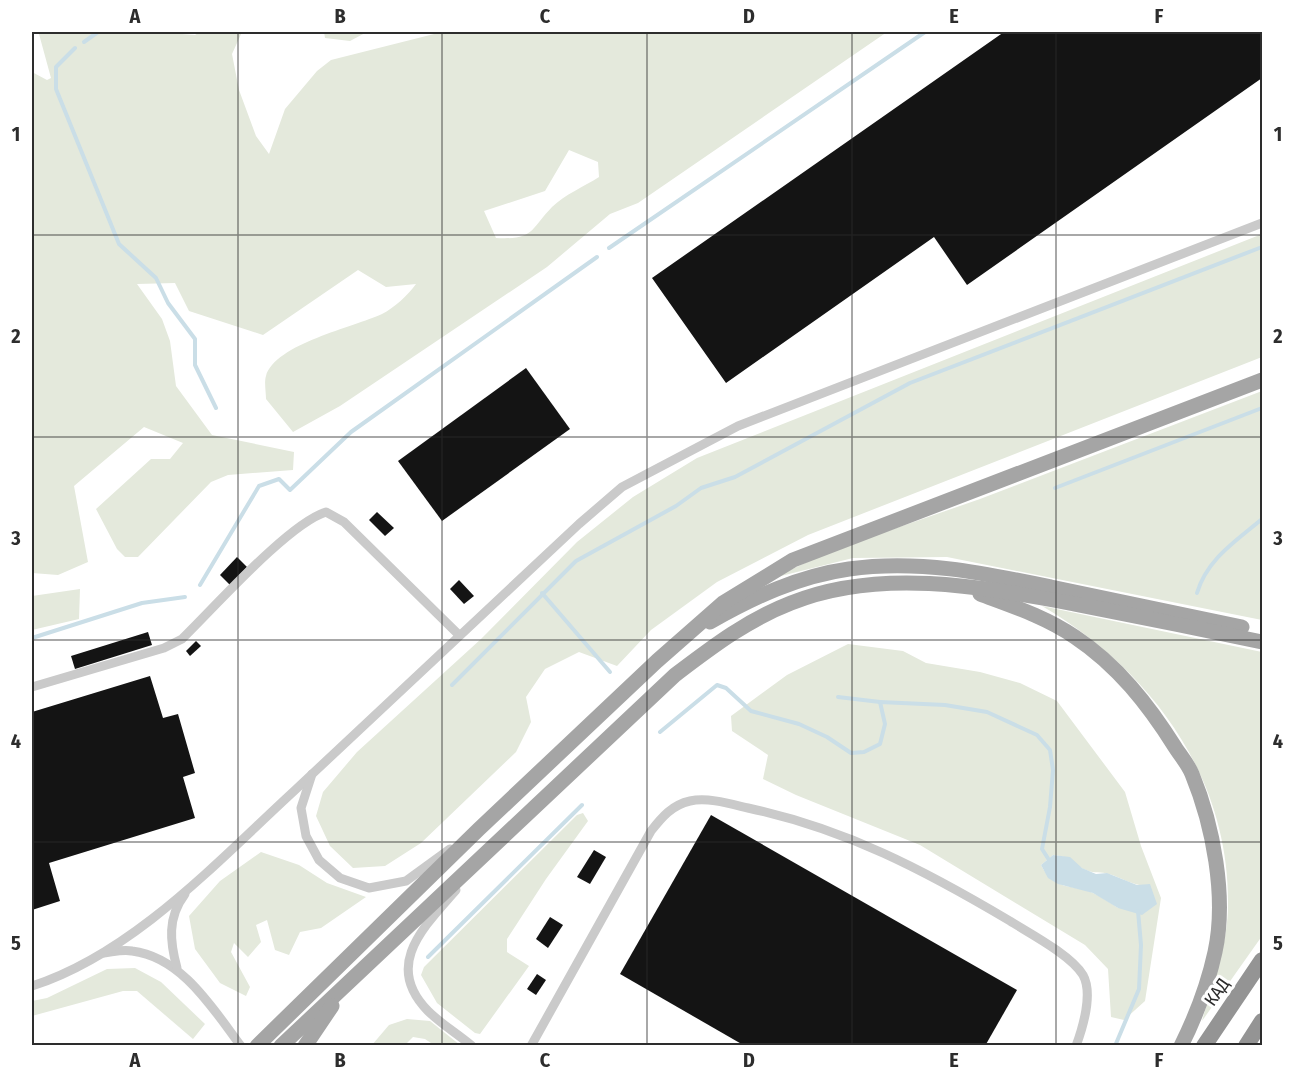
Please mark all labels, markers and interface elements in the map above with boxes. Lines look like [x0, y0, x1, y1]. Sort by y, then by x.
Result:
text: A [129, 4, 142, 28]
text: B [334, 4, 346, 28]
text: C [540, 4, 551, 28]
text: D [743, 4, 755, 28]
text: E [949, 4, 959, 28]
text: F [1155, 4, 1164, 28]
text: 1 [12, 122, 20, 146]
text: 1 [1274, 122, 1282, 146]
text: 2 [10, 324, 21, 348]
text: 2 [1272, 324, 1283, 348]
text: 3 [10, 526, 21, 550]
text: 3 [1272, 526, 1283, 550]
text: 4 [11, 729, 21, 753]
text: 4 [1273, 729, 1283, 753]
text: 5 [11, 931, 21, 955]
text: 5 [1273, 931, 1283, 955]
street label: КАД [1200, 974, 1234, 1010]
text: A [129, 1048, 142, 1072]
text: B [334, 1048, 346, 1072]
text: C [540, 1048, 551, 1072]
text: D [743, 1048, 755, 1072]
text: E [949, 1048, 959, 1072]
text: F [1155, 1048, 1164, 1072]

